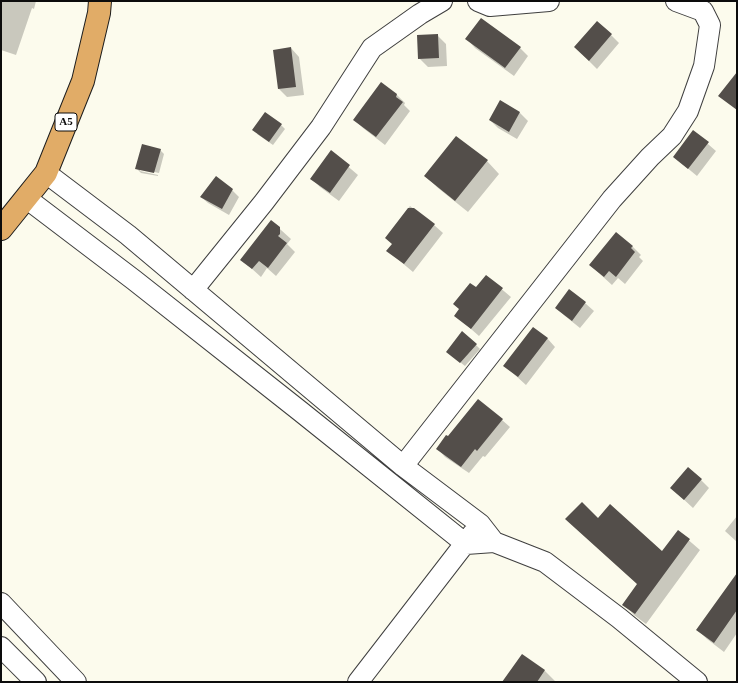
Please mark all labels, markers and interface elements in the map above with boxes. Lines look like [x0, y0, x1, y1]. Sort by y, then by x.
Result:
road number: A5 [55, 113, 77, 131]

